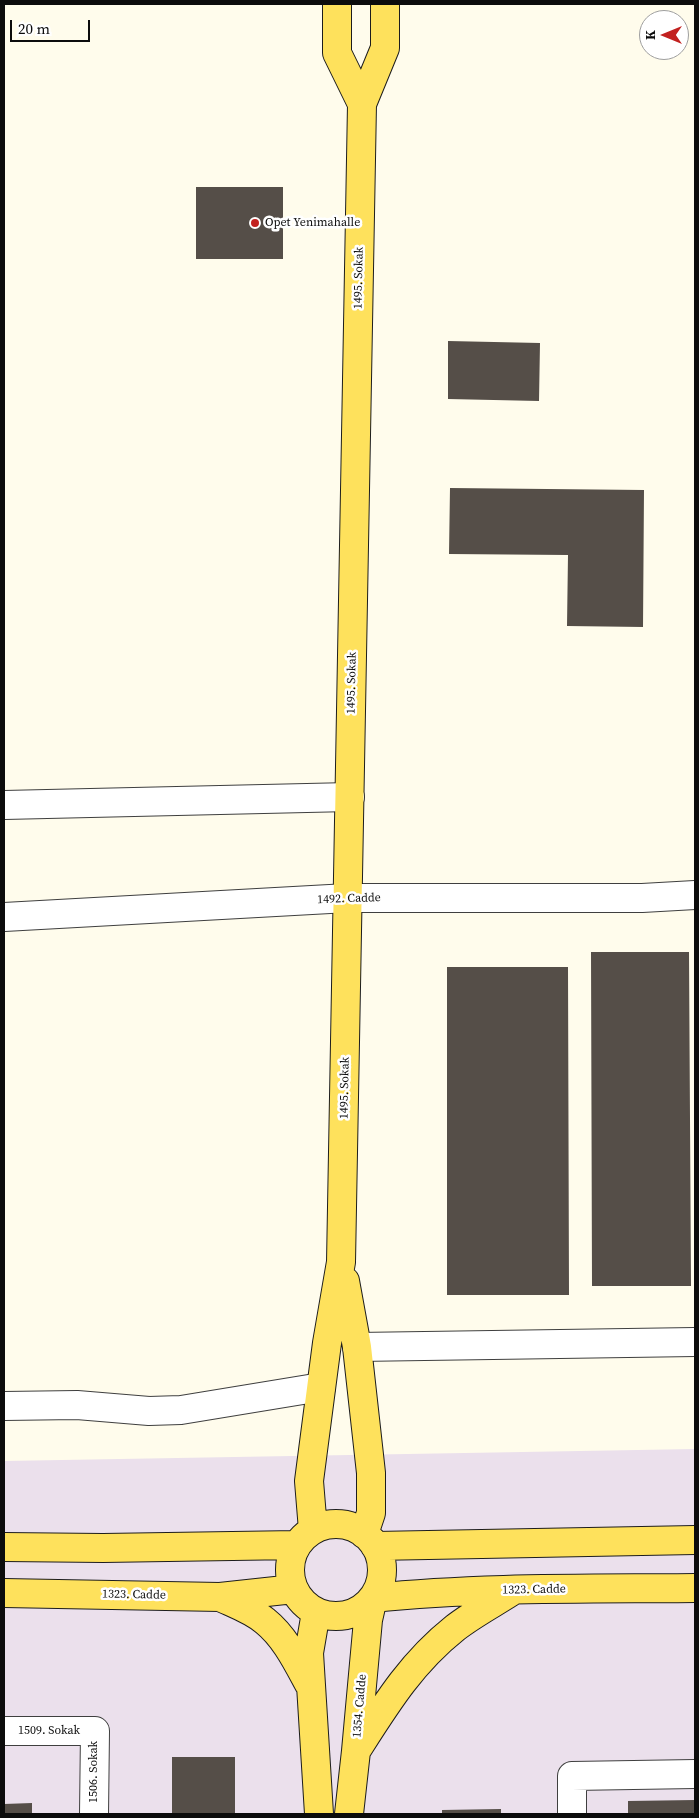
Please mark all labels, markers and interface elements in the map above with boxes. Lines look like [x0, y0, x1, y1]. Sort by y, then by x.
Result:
scale bar [12, 10, 92, 42]
north arrow [639, 10, 689, 60]
text: 20 m [18, 18, 50, 39]
text: K [640, 30, 660, 40]
place label: Opet Yenimahalle [265, 216, 360, 230]
marker: Opet Yenimahalle [249, 217, 261, 229]
street label: 1495. Sokak [351, 247, 367, 309]
street label: 1495. Sokak [344, 652, 360, 714]
street label: 1492. Cadde [317, 891, 381, 907]
street label: 1495. Sokak [337, 1057, 353, 1119]
street label: 1323. Cadde [502, 1582, 566, 1598]
street label: 1323. Cadde [102, 1587, 166, 1603]
street label: 1354. Cadde [350, 1674, 370, 1738]
street label: 1509. Sokak [18, 1724, 80, 1738]
street label: 1506. Sokak [87, 1741, 101, 1803]

